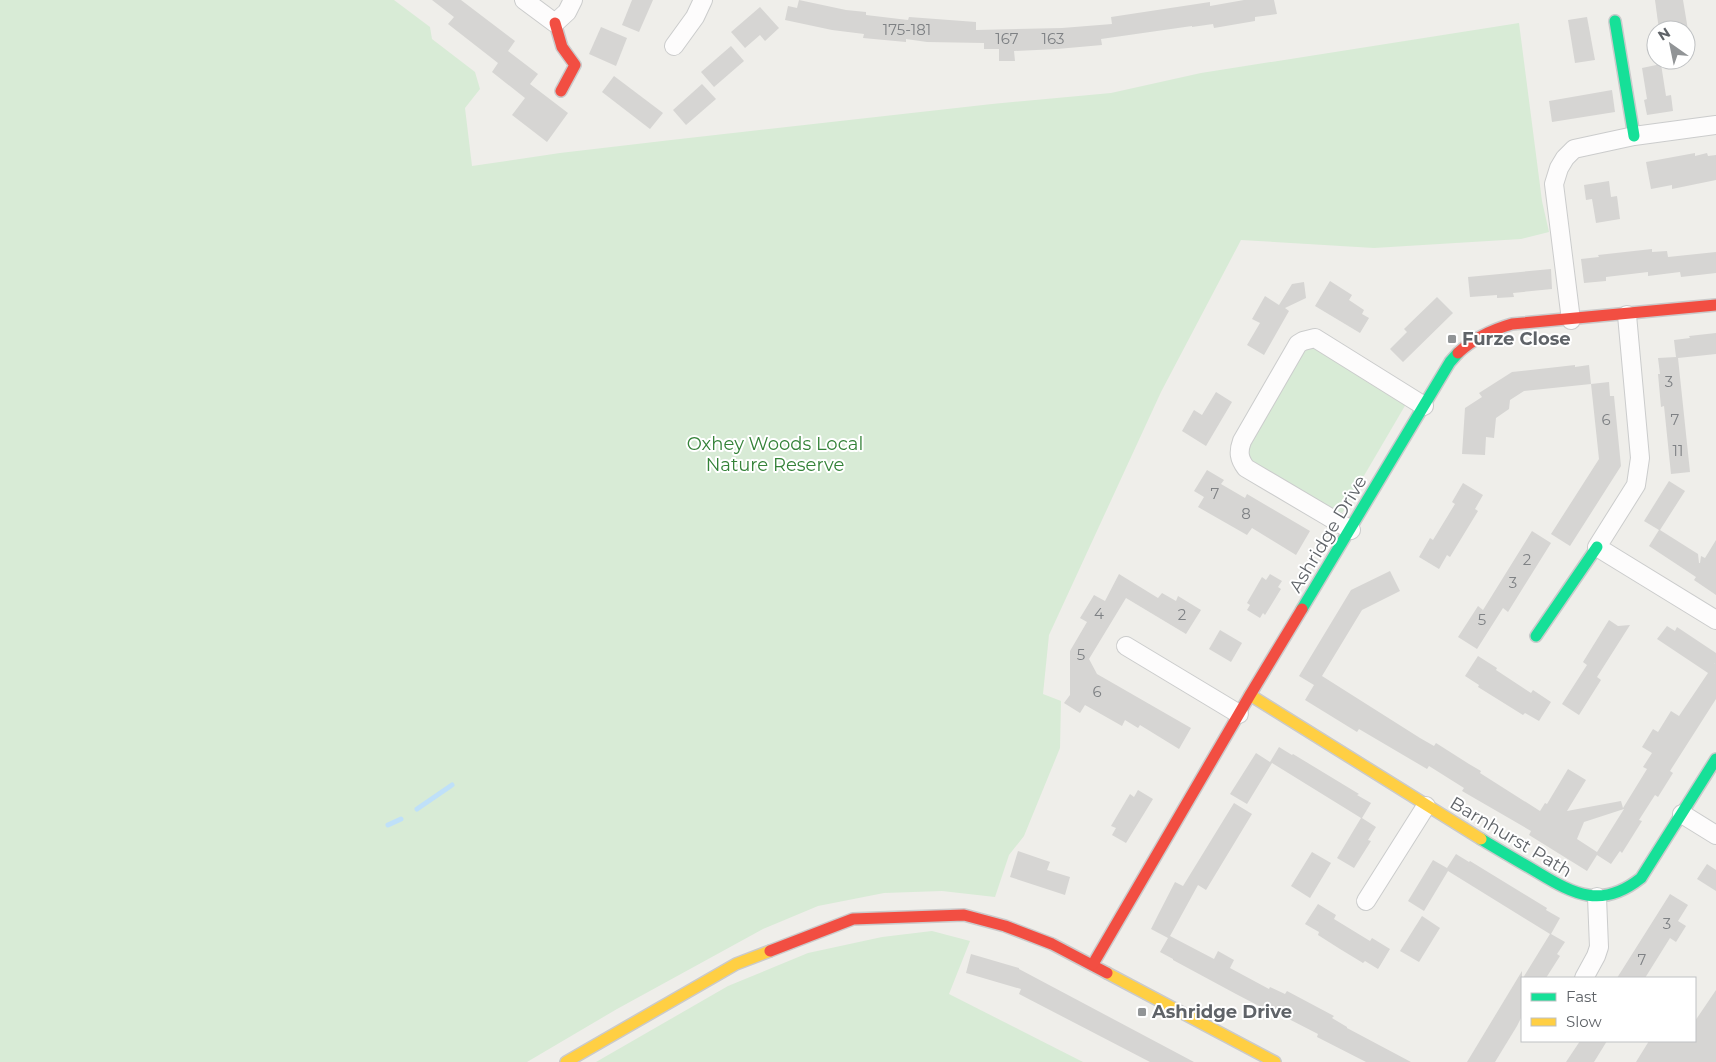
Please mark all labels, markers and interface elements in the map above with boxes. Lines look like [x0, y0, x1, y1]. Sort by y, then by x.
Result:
house number: 175-181 [883, 20, 931, 39]
north arrow [1646, 20, 1696, 70]
text: N [1654, 23, 1674, 45]
house number: 167 [995, 29, 1019, 48]
house number: 163 [1041, 29, 1065, 48]
place label: Furze Close [1462, 328, 1571, 350]
marker: Furze Close [1446, 333, 1458, 345]
house number: 3 [1665, 372, 1673, 391]
house number: 6 [1601, 410, 1611, 429]
house number: 7 [1671, 410, 1680, 429]
park label: Oxhey Woods Local Nature Reserve [687, 433, 863, 476]
house number: 11 [1673, 441, 1683, 460]
street label: Ashridge Drive [1284, 471, 1372, 597]
house number: 7 [1211, 484, 1220, 503]
house number: 8 [1241, 504, 1251, 523]
house number: 2 [1523, 550, 1531, 569]
house number: 3 [1509, 573, 1517, 592]
house number: 4 [1094, 604, 1104, 623]
house number: 2 [1178, 605, 1186, 624]
house number: 5 [1478, 610, 1486, 629]
house number: 5 [1077, 645, 1085, 664]
house number: 6 [1092, 682, 1102, 701]
street label: Barnhurst Path [1446, 792, 1576, 882]
house number: 3 [1663, 914, 1671, 933]
house number: 7 [1638, 950, 1647, 969]
legend [1521, 977, 1696, 1042]
text: Fast [1566, 987, 1597, 1006]
place label: Ashridge Drive [1151, 1001, 1292, 1023]
marker: Ashridge Drive [1136, 1006, 1148, 1018]
text: Slow [1566, 1012, 1602, 1031]

